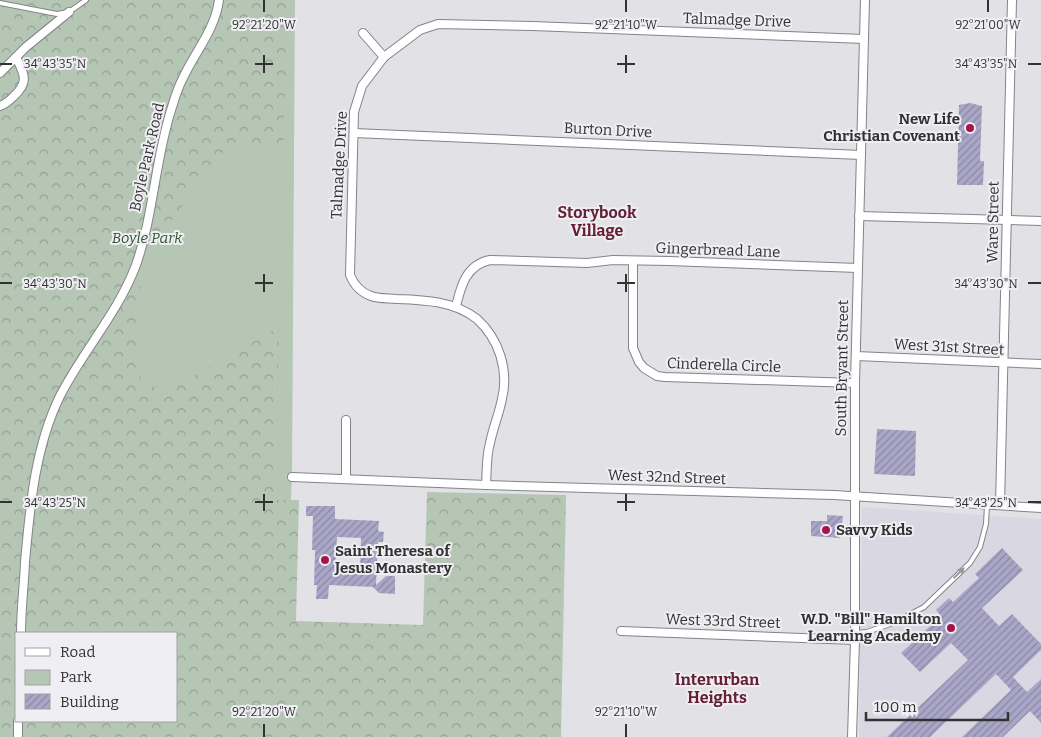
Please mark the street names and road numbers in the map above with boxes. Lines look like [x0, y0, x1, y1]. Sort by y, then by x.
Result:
street label: Talmadge Drive [683, 9, 791, 31]
street label: Boyle Park Road [126, 101, 168, 213]
street label: Talmadge Drive [327, 110, 351, 220]
street label: Burton Drive [563, 119, 653, 141]
street label: Ware Street [983, 180, 1003, 263]
street label: Gingerbread Lane [655, 239, 781, 261]
street label: South Bryant Street [832, 299, 852, 436]
street label: West 31st Street [893, 335, 1005, 359]
street label: Cinderella Circle [667, 354, 781, 376]
street label: West 32nd Street [607, 466, 727, 488]
street label: West 33rd Street [665, 610, 781, 632]

